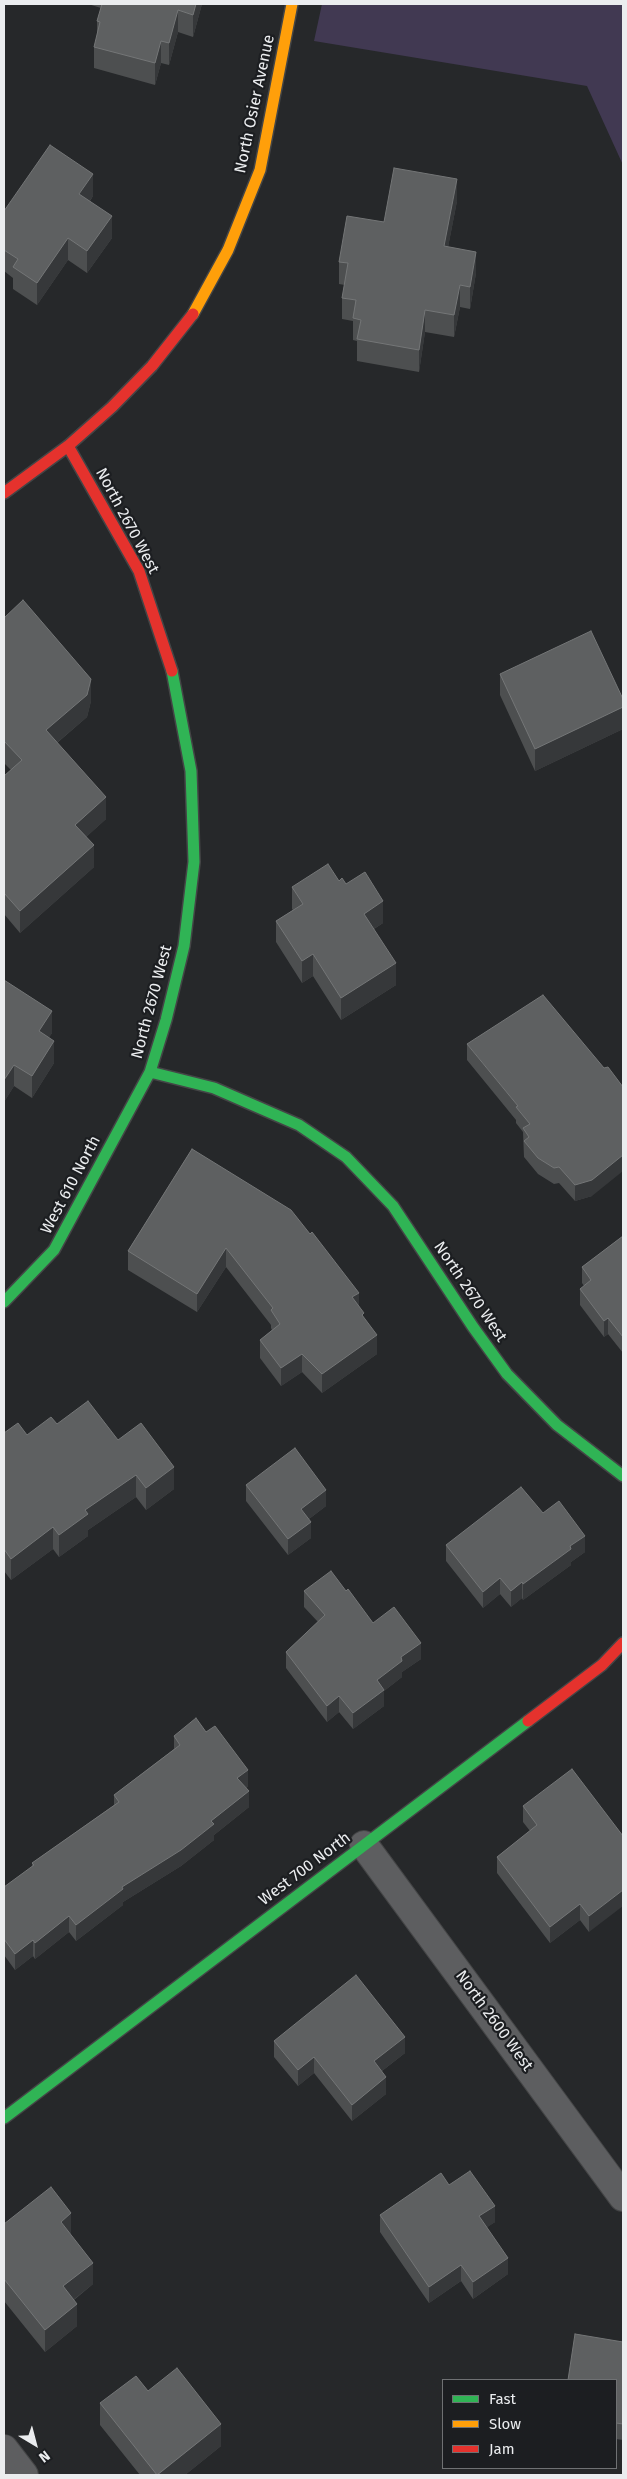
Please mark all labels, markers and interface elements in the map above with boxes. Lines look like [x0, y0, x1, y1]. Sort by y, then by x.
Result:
street label: North Osier Avenue [231, 33, 279, 175]
street label: North 2670 West [91, 465, 163, 577]
street label: North 2670 West [128, 943, 176, 1061]
street label: West 610 North [37, 1133, 105, 1237]
street label: North 2670 West [429, 1238, 511, 1346]
street label: West 700 North [255, 1828, 355, 1910]
street label: North 2600 West [451, 1967, 537, 2075]
legend [442, 2379, 617, 2469]
text: Fast [489, 2390, 516, 2408]
text: Slow [489, 2415, 521, 2433]
north arrow [10, 2419, 60, 2469]
text: Jam [489, 2440, 515, 2458]
text: N [36, 2447, 53, 2466]

